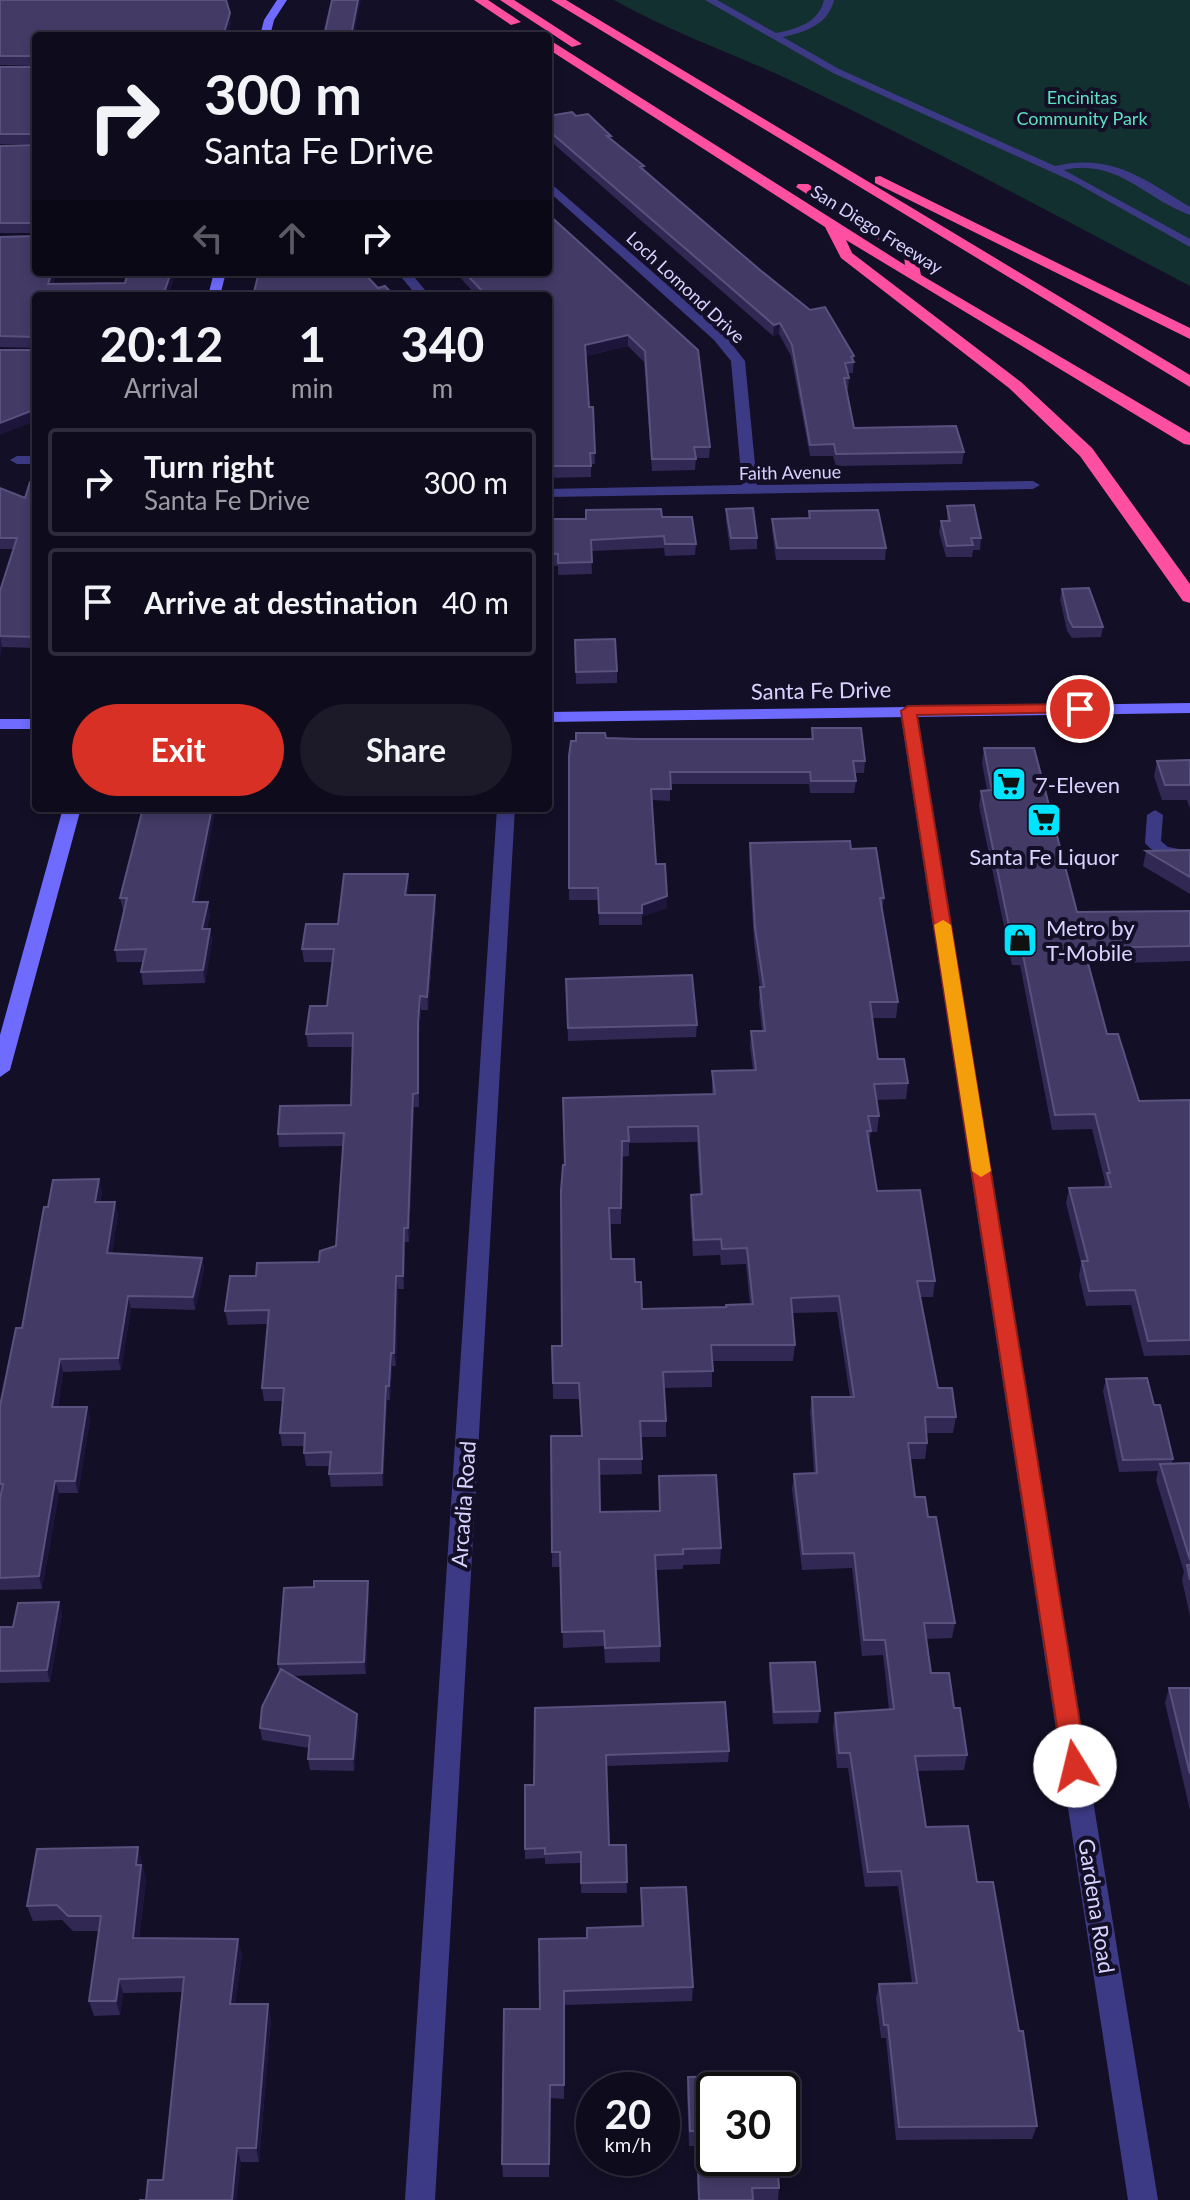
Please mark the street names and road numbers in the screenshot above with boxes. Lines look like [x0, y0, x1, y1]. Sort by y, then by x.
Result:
street label: San Diego Freeway [807, 180, 948, 279]
street label: Loch Lomond Drive [622, 227, 750, 347]
street label: Faith Avenue [739, 460, 841, 484]
street label: Santa Fe Drive [751, 675, 891, 705]
street label: Arcadia Road [445, 1440, 481, 1568]
street label: Gardena Road [1073, 1837, 1121, 1975]

